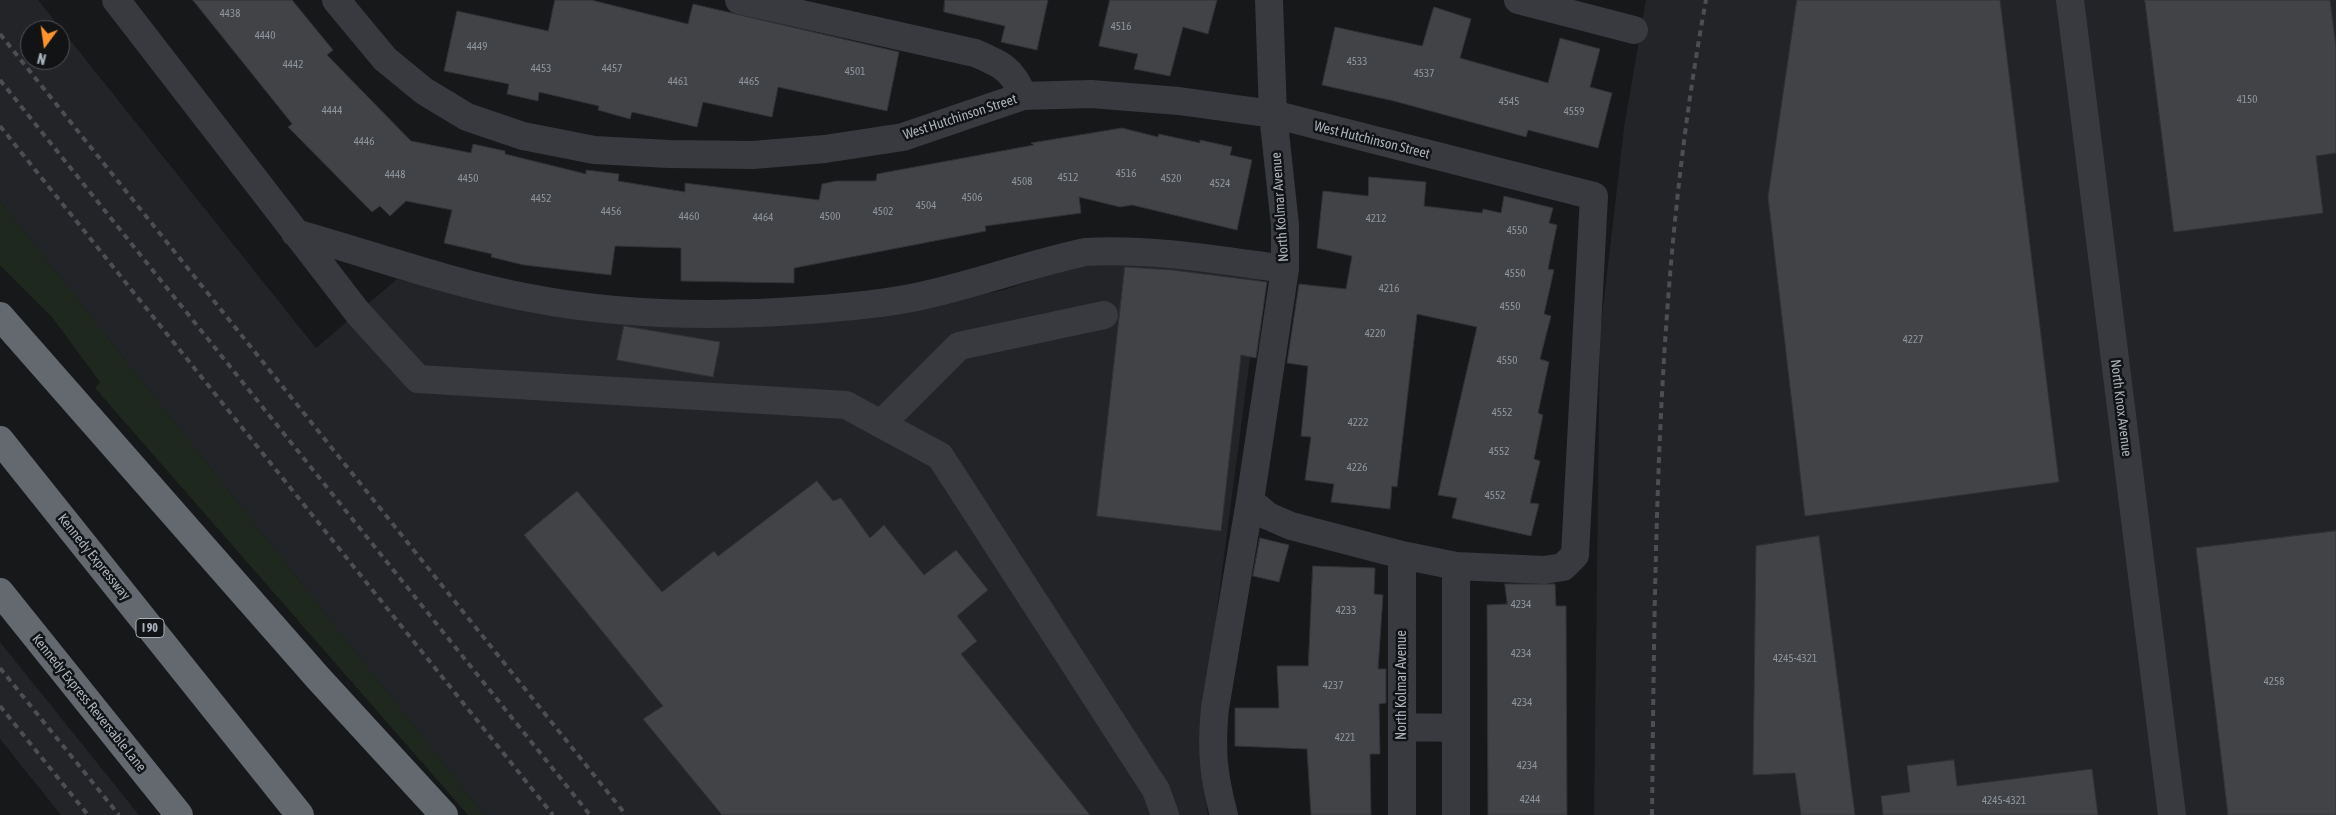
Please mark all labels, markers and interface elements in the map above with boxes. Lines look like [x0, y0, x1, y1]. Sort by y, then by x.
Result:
house number: 4438 [220, 7, 240, 21]
north arrow [20, 20, 70, 70]
house number: 4516 [1111, 20, 1131, 34]
house number: 4440 [255, 29, 275, 43]
house number: 4449 [467, 40, 487, 54]
text: N [36, 50, 48, 67]
house number: 4533 [1347, 55, 1367, 69]
house number: 4442 [283, 58, 303, 72]
house number: 4453 [531, 62, 551, 76]
house number: 4457 [602, 62, 622, 76]
house number: 4501 [845, 65, 865, 79]
house number: 4537 [1414, 67, 1434, 81]
house number: 4461 [668, 75, 688, 89]
house number: 4465 [739, 75, 759, 89]
street label: West Hutchinson Street [901, 91, 1019, 143]
house number: 4150 [2237, 93, 2257, 107]
house number: 4545 [1499, 95, 1519, 109]
house number: 4444 [322, 104, 342, 118]
house number: 4559 [1564, 105, 1584, 119]
street label: West Hutchinson Street [1312, 117, 1432, 163]
house number: 4446 [354, 135, 374, 149]
street label: North Kolmar Avenue [1268, 152, 1292, 262]
house number: 4516 [1116, 167, 1136, 181]
house number: 4448 [385, 168, 405, 182]
house number: 4512 [1058, 171, 1078, 185]
house number: 4450 [458, 172, 478, 186]
house number: 4520 [1161, 172, 1181, 186]
house number: 4508 [1012, 175, 1032, 189]
house number: 4524 [1210, 177, 1230, 191]
house number: 4506 [962, 191, 982, 205]
house number: 4452 [531, 192, 551, 206]
house number: 4504 [916, 199, 936, 213]
house number: 4456 [601, 205, 621, 219]
house number: 4502 [873, 205, 893, 219]
house number: 4460 [679, 210, 699, 224]
house number: 4500 [820, 210, 840, 224]
house number: 4464 [753, 211, 773, 225]
house number: 4212 [1366, 212, 1386, 226]
house number: 4550 [1507, 224, 1527, 238]
house number: 4550 [1505, 267, 1525, 281]
house number: 4216 [1379, 282, 1399, 296]
house number: 4550 [1500, 300, 1520, 314]
house number: 4220 [1365, 327, 1385, 341]
house number: 4227 [1903, 333, 1923, 347]
house number: 4550 [1497, 354, 1517, 368]
street label: North Knox Avenue [2107, 358, 2135, 458]
house number: 4552 [1492, 406, 1512, 420]
house number: 4222 [1348, 416, 1368, 430]
house number: 4552 [1489, 445, 1509, 459]
house number: 4226 [1347, 461, 1367, 475]
house number: 4552 [1485, 489, 1505, 503]
street label: Kennedy Expressway [54, 510, 134, 604]
house number: 4234 [1511, 598, 1531, 612]
house number: 4233 [1336, 604, 1356, 618]
road number: I 90 [136, 618, 164, 638]
street label: North Kolmar Avenue [1394, 630, 1410, 740]
street label: Kennedy Express Reversable Lane [28, 631, 150, 775]
house number: 4234 [1511, 647, 1531, 661]
house number: 4245-4321 [1773, 652, 1817, 666]
house number: 4258 [2264, 675, 2284, 689]
house number: 4237 [1323, 679, 1343, 693]
house number: 4234 [1512, 696, 1532, 710]
house number: 4221 [1335, 731, 1355, 745]
house number: 4234 [1517, 759, 1537, 773]
house number: 4244 [1520, 793, 1540, 807]
house number: 4245-4321 [1982, 794, 2026, 808]

